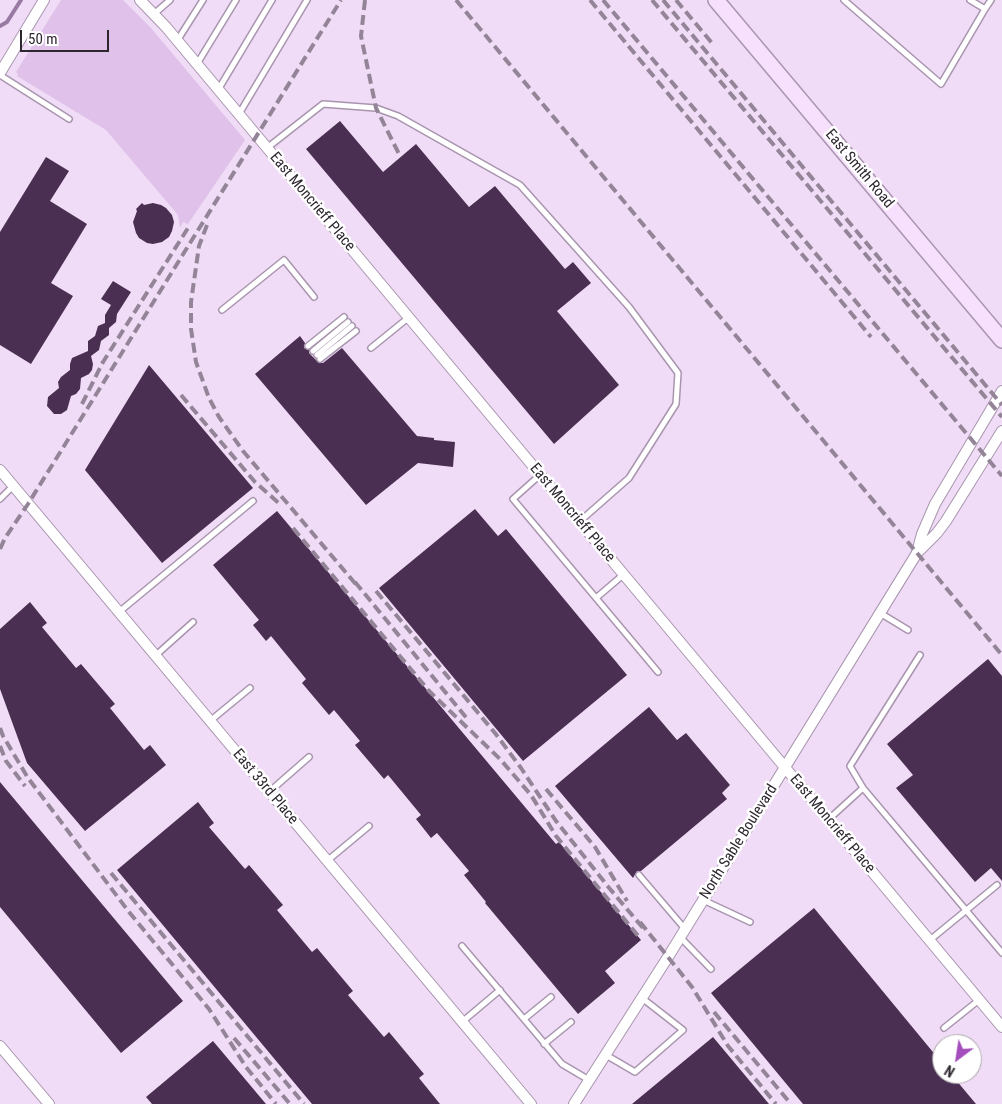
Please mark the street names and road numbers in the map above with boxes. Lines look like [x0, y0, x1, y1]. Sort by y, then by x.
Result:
street label: East Smith Road [821, 126, 897, 212]
street label: East Moncrieff Place [265, 149, 359, 255]
street label: East Moncrieff Place [525, 460, 619, 566]
street label: East 33rd Place [228, 746, 302, 828]
street label: East Moncrieff Place [785, 771, 879, 877]
street label: North Sable Boulevard [696, 781, 782, 903]

